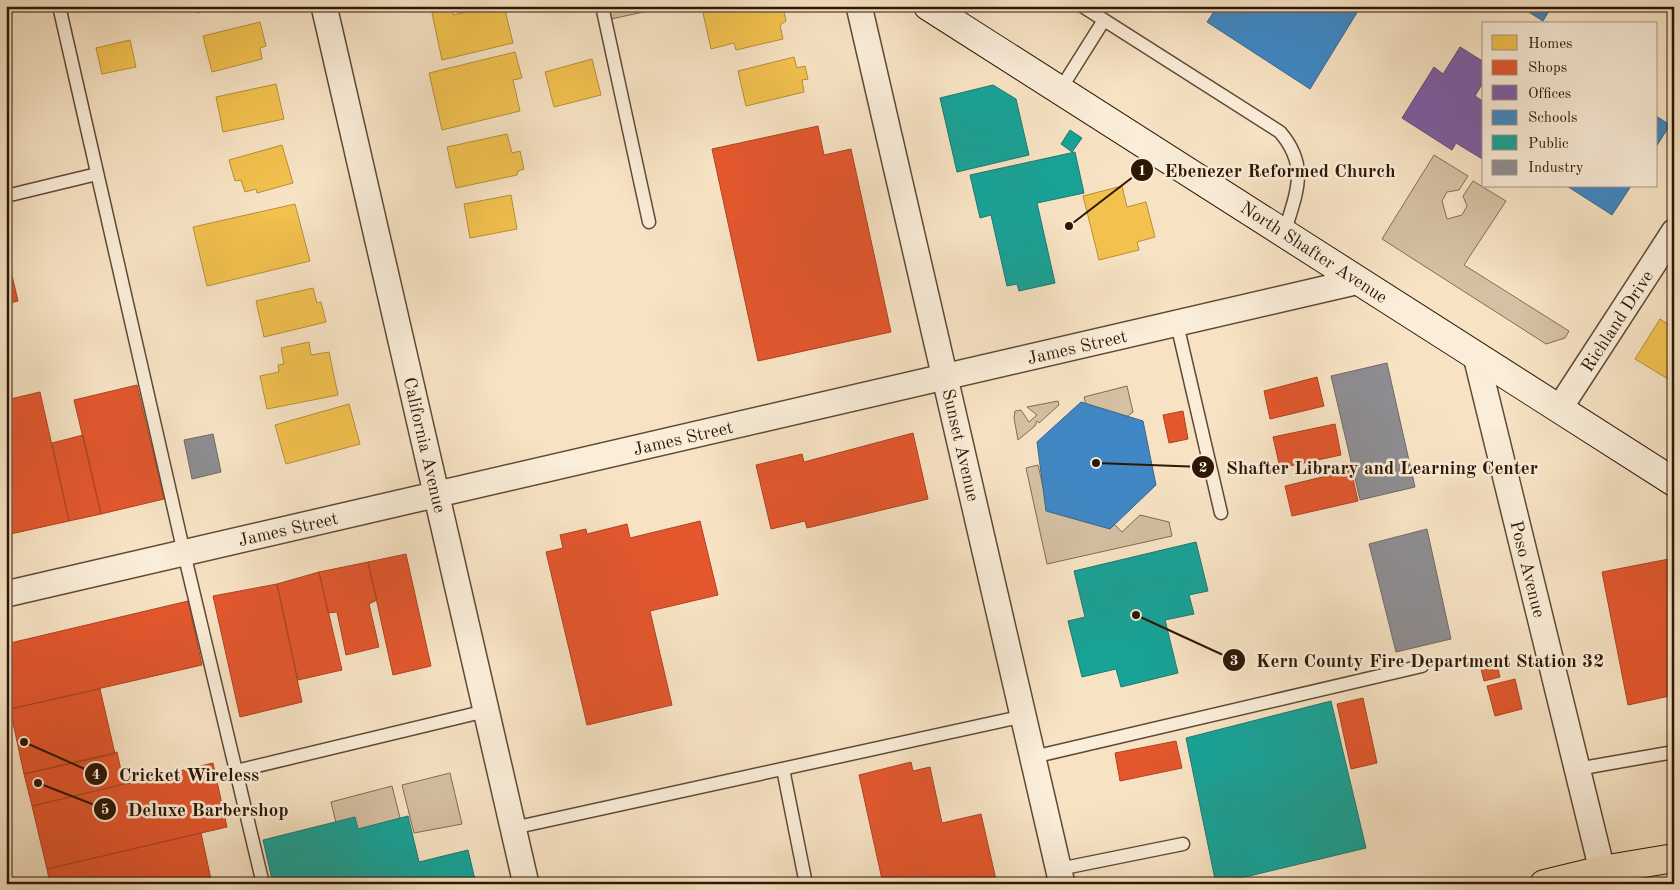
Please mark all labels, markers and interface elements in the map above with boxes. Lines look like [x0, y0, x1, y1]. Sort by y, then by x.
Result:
legend [1482, 22, 1658, 188]
text: Homes [1528, 37, 1573, 52]
text: Shops [1528, 61, 1567, 76]
text: Offices [1528, 87, 1571, 102]
text: Schools [1528, 111, 1577, 126]
text: Public [1528, 137, 1569, 152]
callout: Ebenezer Reformed Church [1129, 153, 1406, 187]
text: Industry [1528, 161, 1584, 176]
text: Ebenezer Reformed Church [1164, 163, 1396, 182]
text: 1 [1138, 164, 1146, 179]
street label: North Shafter Avenue [1237, 199, 1390, 307]
street label: Richland Drive [1579, 268, 1657, 375]
street label: James Street [1026, 328, 1129, 368]
street label: California Avenue [400, 376, 448, 515]
street label: Sunset Avenue [938, 387, 982, 503]
street label: James Street [632, 419, 735, 459]
callout: Shafter Library and Learning Center [1191, 450, 1548, 484]
text: Shafter Library and Learning Center [1226, 460, 1538, 479]
text: 2 [1199, 461, 1207, 476]
street label: James Street [237, 510, 340, 550]
street label: Poso Avenue [1506, 519, 1548, 620]
callout: Kern County Fire Department Station 32 [1221, 643, 1615, 677]
text: Kern County Fire Department Station 32 [1256, 653, 1604, 672]
text: 3 [1230, 654, 1238, 669]
callout: Cricket Wireless [83, 757, 269, 791]
text: Cricket Wireless [119, 767, 259, 786]
text: 4 [92, 768, 100, 783]
callout: Deluxe Barbershop [93, 792, 299, 826]
text: Deluxe Barbershop [127, 802, 289, 821]
text: 5 [101, 803, 109, 818]

